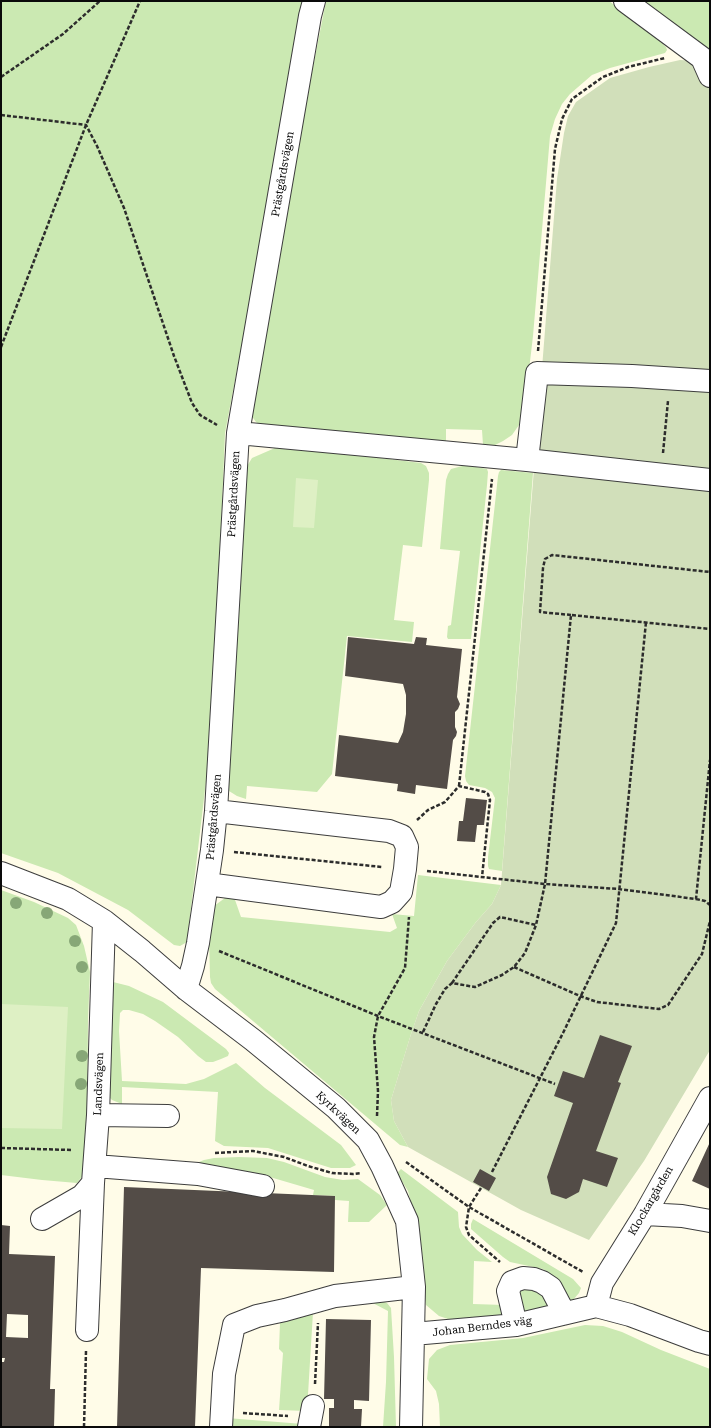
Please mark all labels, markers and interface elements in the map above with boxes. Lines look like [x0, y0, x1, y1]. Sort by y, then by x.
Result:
street label: Prästgårdsvägen [269, 130, 297, 218]
street label: Prästgårdsvägen [225, 450, 243, 538]
street label: Prästgårdsvägen [204, 773, 224, 861]
street label: Landsvägen [91, 1052, 107, 1116]
street label: Kyrkvägen [313, 1089, 363, 1137]
street label: Klockargården [626, 1164, 676, 1238]
street label: Johan Berndes väg [431, 1314, 533, 1340]

